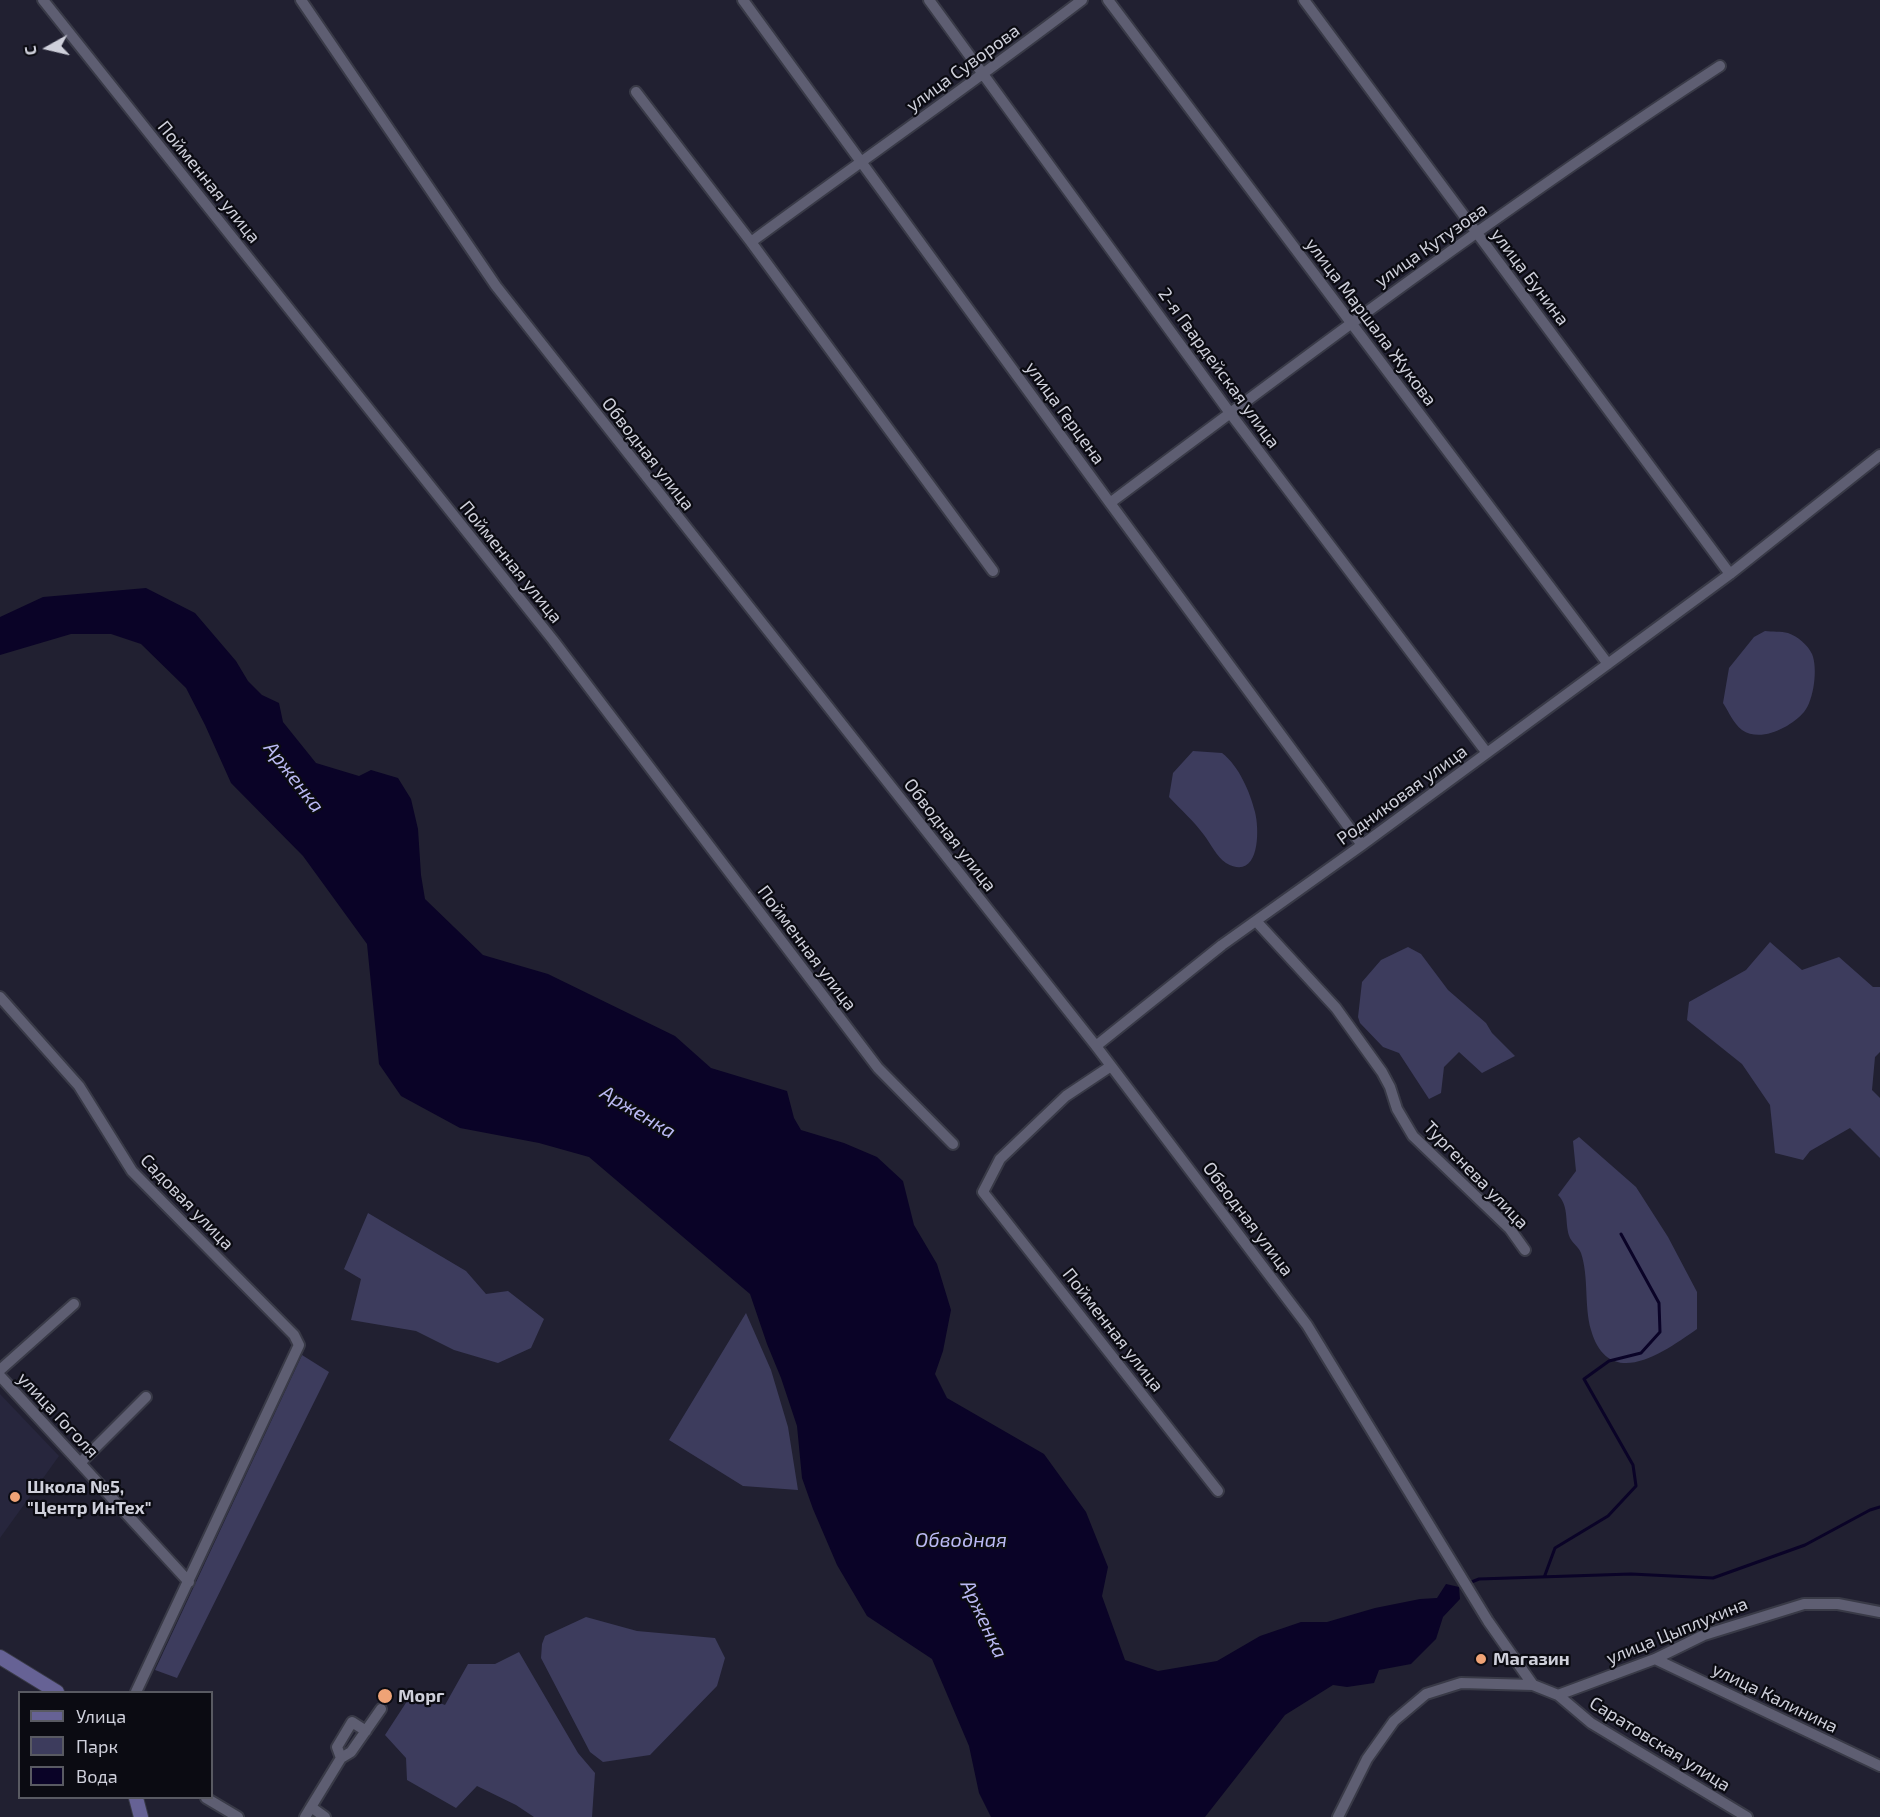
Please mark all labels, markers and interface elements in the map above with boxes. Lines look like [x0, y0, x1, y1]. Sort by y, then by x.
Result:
north arrow [18, 18, 78, 78]
street label: улица Суворова [902, 20, 1024, 116]
text: С [20, 45, 40, 57]
street label: Пойменная улица [153, 117, 265, 247]
street label: улица Кутузова [1371, 198, 1491, 292]
street label: улица Бунина [1486, 224, 1574, 330]
street label: улица Маршала Жукова [1301, 234, 1441, 410]
street label: 2-я Гвардейская улица [1153, 284, 1285, 452]
street label: улица Герцена [1020, 357, 1110, 469]
street label: Обводная улица [597, 393, 699, 515]
street label: Пойменная улица [455, 497, 567, 627]
water label: Арженка [259, 737, 329, 817]
street label: Родниковая улица [1333, 740, 1471, 850]
street label: Обводная улица [899, 774, 1001, 896]
street label: Пойменная улица [753, 881, 861, 1015]
water label: Арженка [596, 1080, 680, 1144]
street label: Тургенева улица [1419, 1117, 1533, 1233]
street label: Садовая улица [136, 1150, 238, 1254]
street label: Обводная улица [1198, 1158, 1298, 1280]
street label: Пойменная улица [1058, 1264, 1168, 1396]
street label: улица Гоголя [13, 1368, 103, 1462]
place label: Школа №5, "Центр ИнТех" [27, 1476, 151, 1518]
marker: Школа №5, "Центр ИнТех" [8, 1490, 22, 1504]
water label: Обводная [915, 1528, 1007, 1552]
water label: Арженка [956, 1576, 1012, 1662]
street label: улица Цыплухина [1603, 1593, 1751, 1669]
place label: Магазин [1493, 1648, 1570, 1670]
marker: Магазин [1474, 1652, 1488, 1666]
street label: улица Калинина [1709, 1658, 1841, 1738]
place label: Морг [398, 1685, 444, 1707]
marker: Морг [376, 1687, 394, 1705]
legend [18, 1691, 213, 1799]
street label: Саратовская улица [1586, 1692, 1734, 1796]
text: Улица [76, 1705, 126, 1727]
text: Парк [76, 1735, 118, 1757]
text: Вода [76, 1765, 118, 1787]

